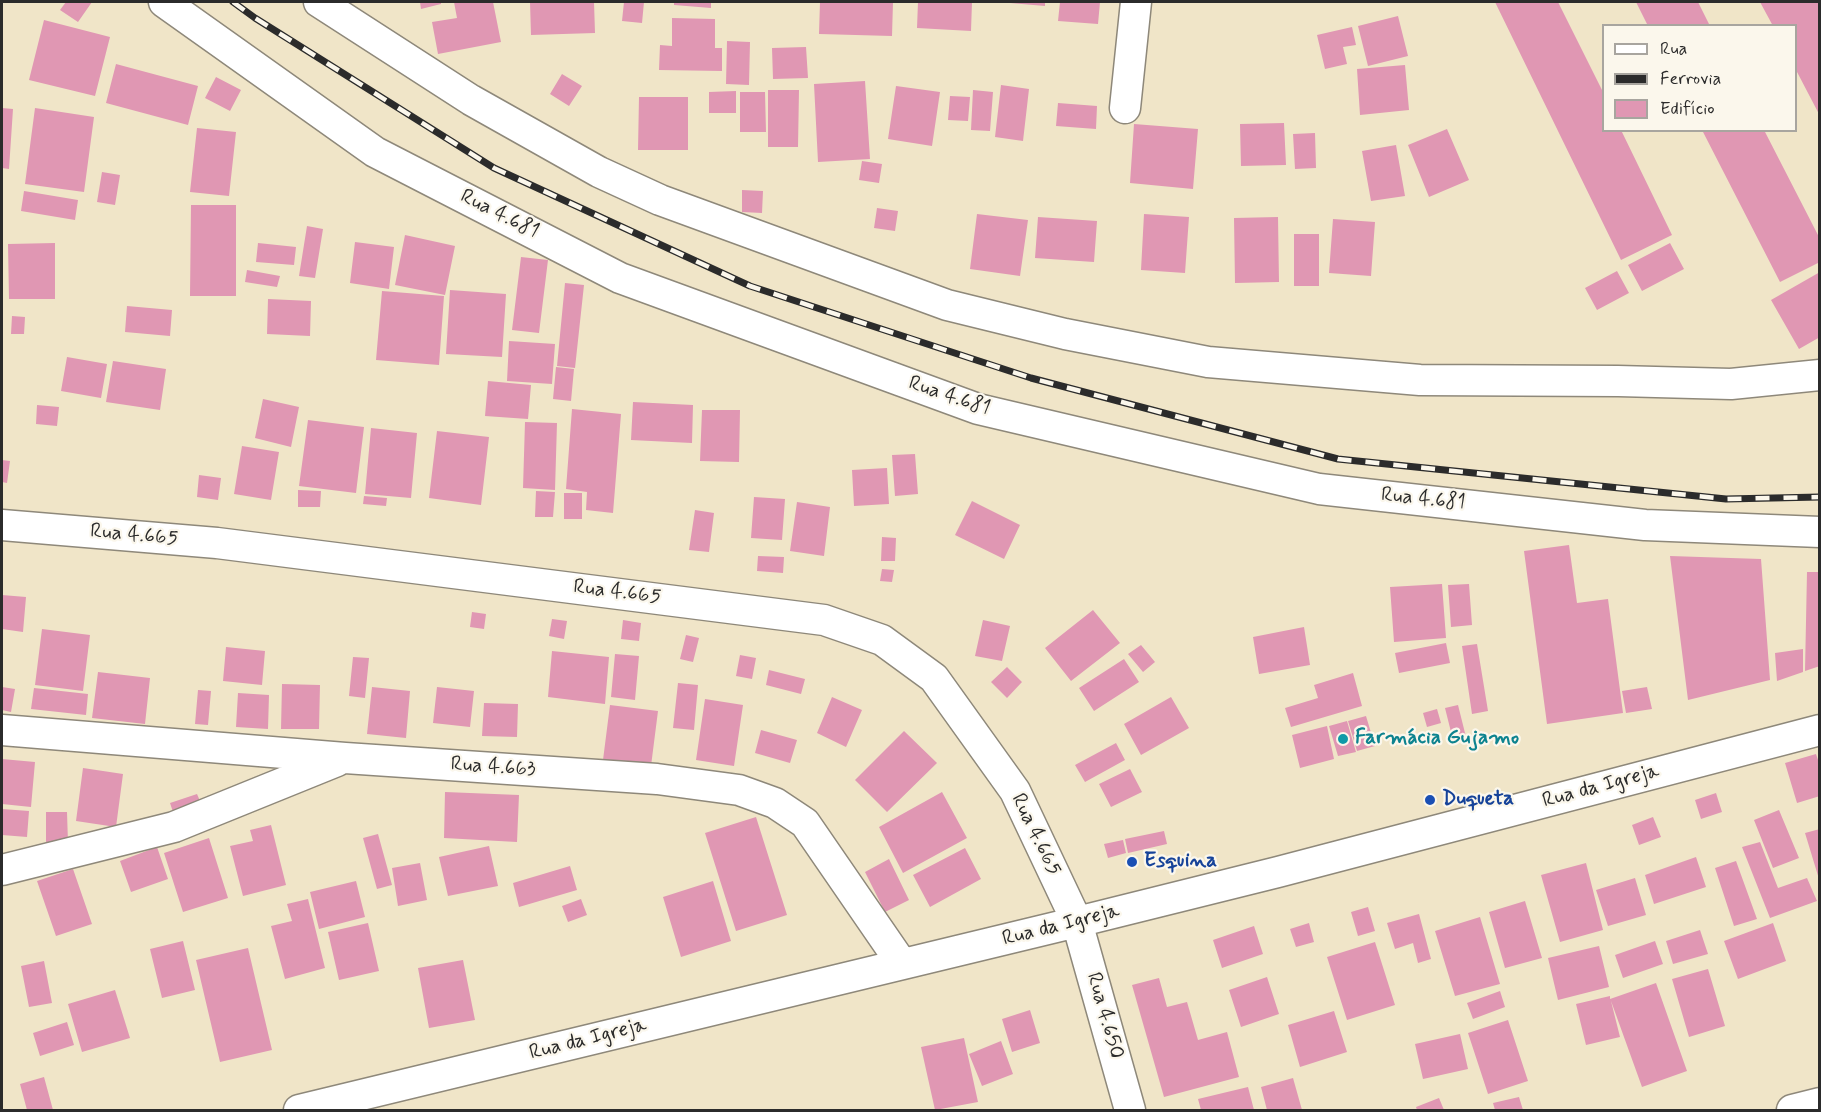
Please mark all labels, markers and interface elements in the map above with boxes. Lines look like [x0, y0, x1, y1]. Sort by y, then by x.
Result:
legend [1602, 24, 1797, 132]
text: Rua [1660, 37, 1687, 61]
text: Ferrovia [1660, 67, 1721, 91]
text: Edifício [1660, 97, 1715, 121]
street label: Rua 4.681 [456, 185, 542, 245]
street label: Rua 4.681 [905, 371, 993, 423]
street label: Rua 4.681 [1380, 483, 1466, 517]
street label: Rua 4.665 [89, 520, 179, 552]
street label: Rua 4.665 [572, 575, 662, 611]
place label: Farmácia Gujamo [1355, 726, 1519, 752]
marker: Farmácia Gujamo [1336, 732, 1350, 746]
street label: Rua 4.663 [450, 752, 536, 784]
street label: Rua da Igreja [1540, 759, 1662, 815]
place label: Duqueta [1442, 787, 1514, 813]
street label: Rua 4.665 [1004, 790, 1066, 880]
marker: Duqueta [1423, 793, 1437, 807]
place label: Esquina [1144, 849, 1217, 875]
marker: Esquina [1125, 855, 1139, 869]
street label: Rua da Igreja [1000, 899, 1122, 953]
street label: Rua 4.650 [1080, 970, 1128, 1062]
street label: Rua da Igreja [527, 1013, 649, 1067]

